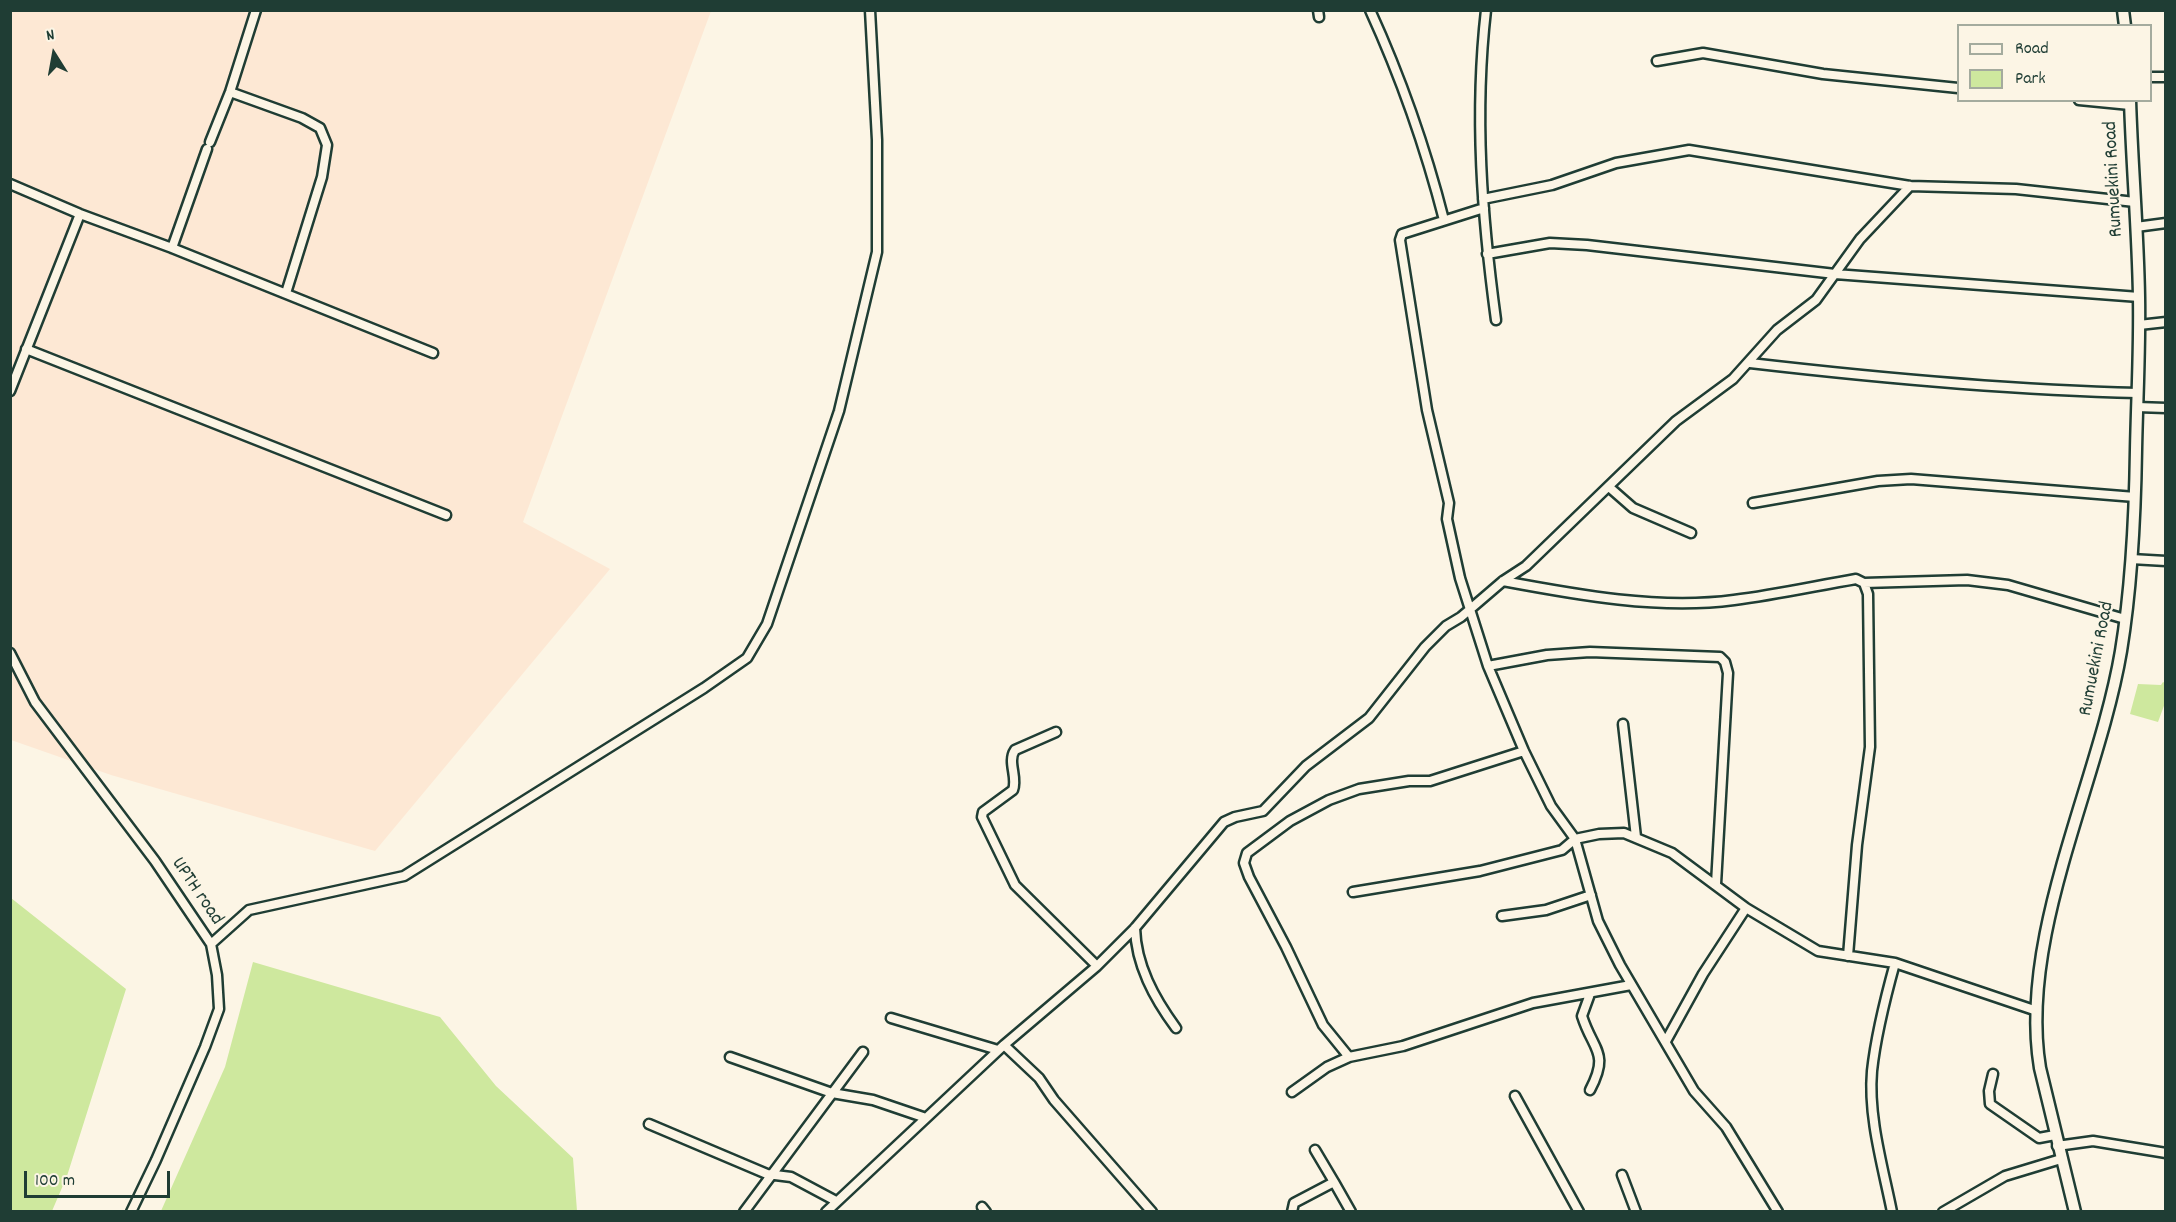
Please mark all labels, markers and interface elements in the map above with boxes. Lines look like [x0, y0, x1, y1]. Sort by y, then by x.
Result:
north arrow [24, 24, 84, 84]
text: N [44, 24, 57, 48]
legend [1957, 24, 2152, 102]
text: Road [2015, 37, 2049, 62]
text: Park [2015, 67, 2046, 92]
street label: Rumuekini Road [2100, 120, 2130, 238]
street label: Rumuekini Road [2075, 600, 2121, 718]
street label: UPTH road [165, 854, 227, 930]
scale bar [27, 1159, 172, 1197]
text: 100 m [35, 1169, 75, 1194]

